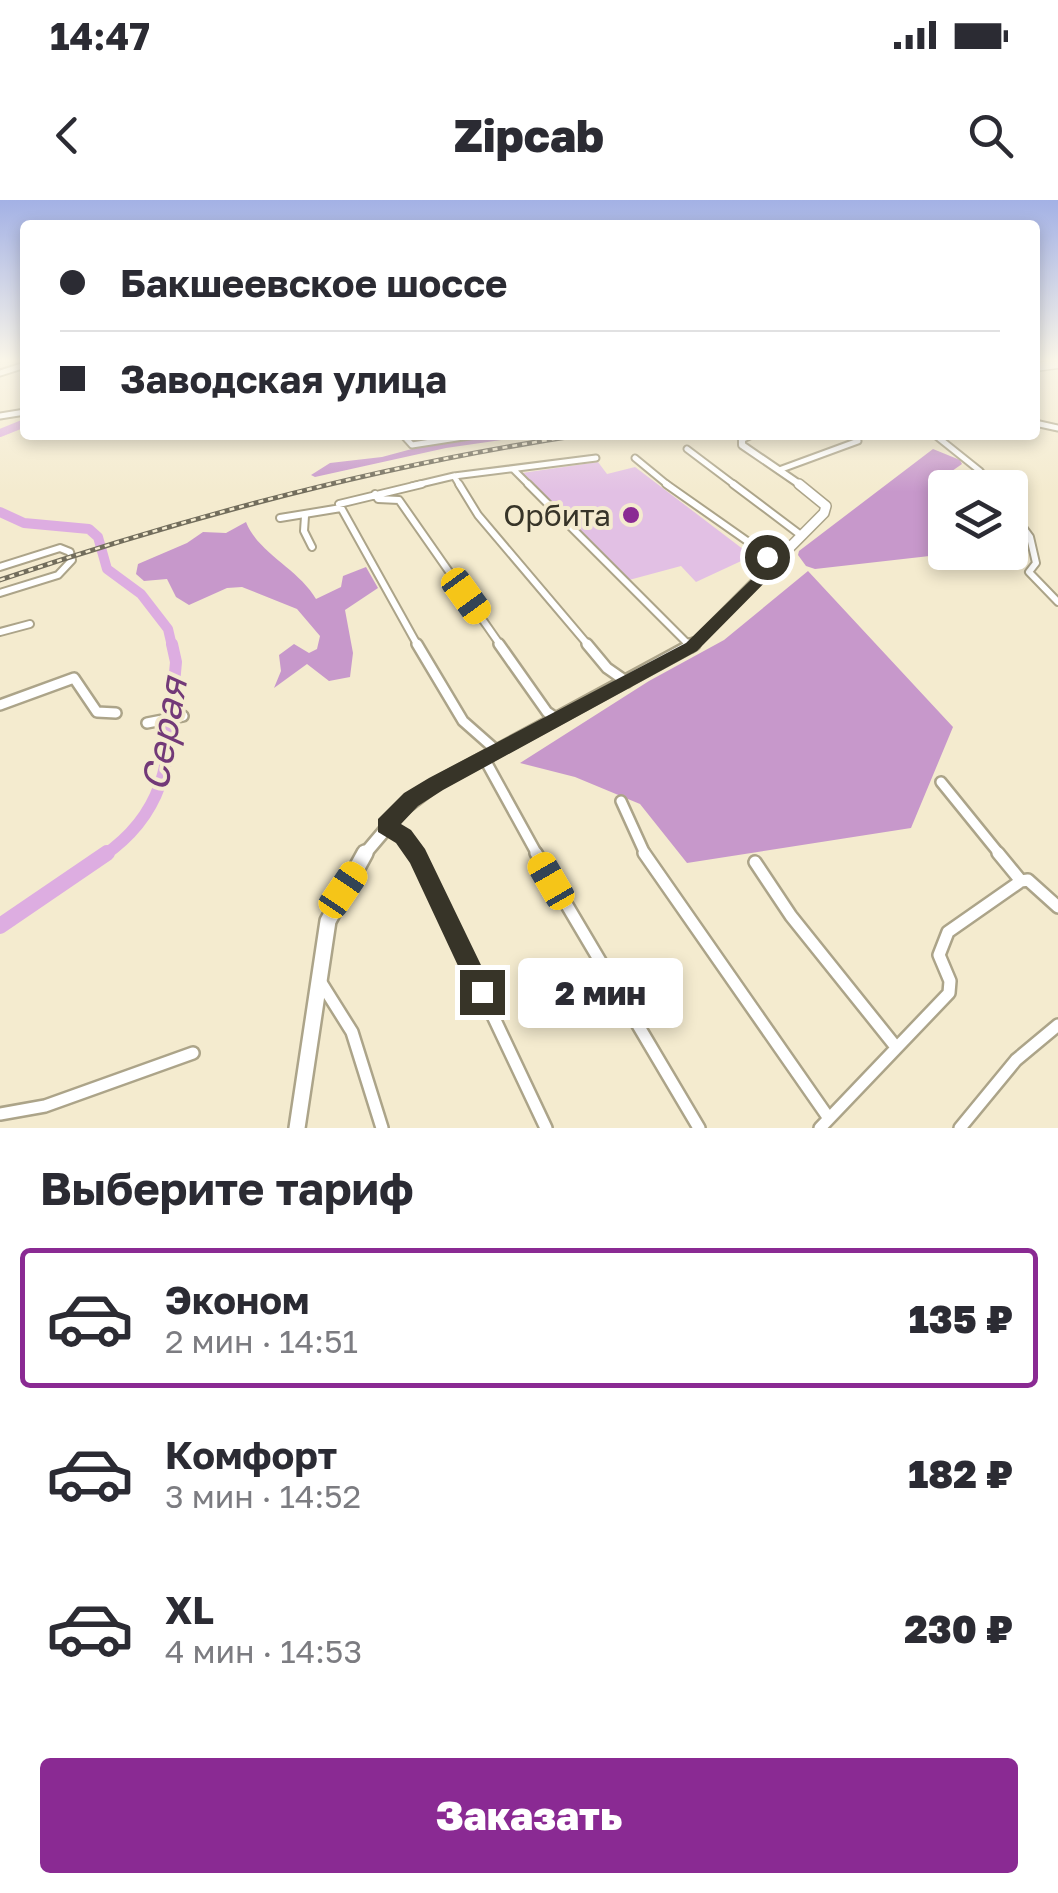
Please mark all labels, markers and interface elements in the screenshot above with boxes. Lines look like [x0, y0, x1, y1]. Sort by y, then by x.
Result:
text: 14:47 [50, 13, 150, 58]
icon: back [40, 108, 95, 163]
text: Zipcab [454, 108, 604, 162]
icon: search [963, 108, 1018, 163]
text: Бакшеевское шоссе [120, 260, 507, 305]
text: Заводская улица [120, 356, 447, 401]
map controls [928, 470, 1028, 570]
button: layers [928, 470, 1028, 570]
place label: Орбита [503, 497, 611, 533]
marker: Орбита [620, 504, 642, 526]
route start [745, 535, 790, 580]
car [436, 563, 496, 629]
water label: Серая [131, 671, 195, 794]
car [523, 848, 579, 914]
car [314, 857, 372, 923]
callout: 2 мин [517, 957, 682, 1027]
route end [460, 970, 505, 1015]
text: 2 мин [555, 974, 646, 1012]
text: Выберите тариф [40, 1161, 414, 1215]
icon: car [45, 1273, 135, 1363]
text: Эконом [165, 1277, 309, 1322]
text: 135 ₽ [909, 1296, 1013, 1341]
text: 2 мин · 14:51 [165, 1322, 358, 1360]
icon: car [45, 1428, 135, 1518]
text: Комфорт [165, 1432, 337, 1477]
text: 182 ₽ [908, 1451, 1013, 1496]
text: 3 мин · 14:52 [165, 1477, 361, 1515]
icon: car [45, 1583, 135, 1673]
text: XL [165, 1587, 214, 1632]
text: 230 ₽ [904, 1606, 1013, 1651]
text: 4 мин · 14:53 [165, 1632, 362, 1670]
button: Заказать [40, 1758, 1018, 1873]

